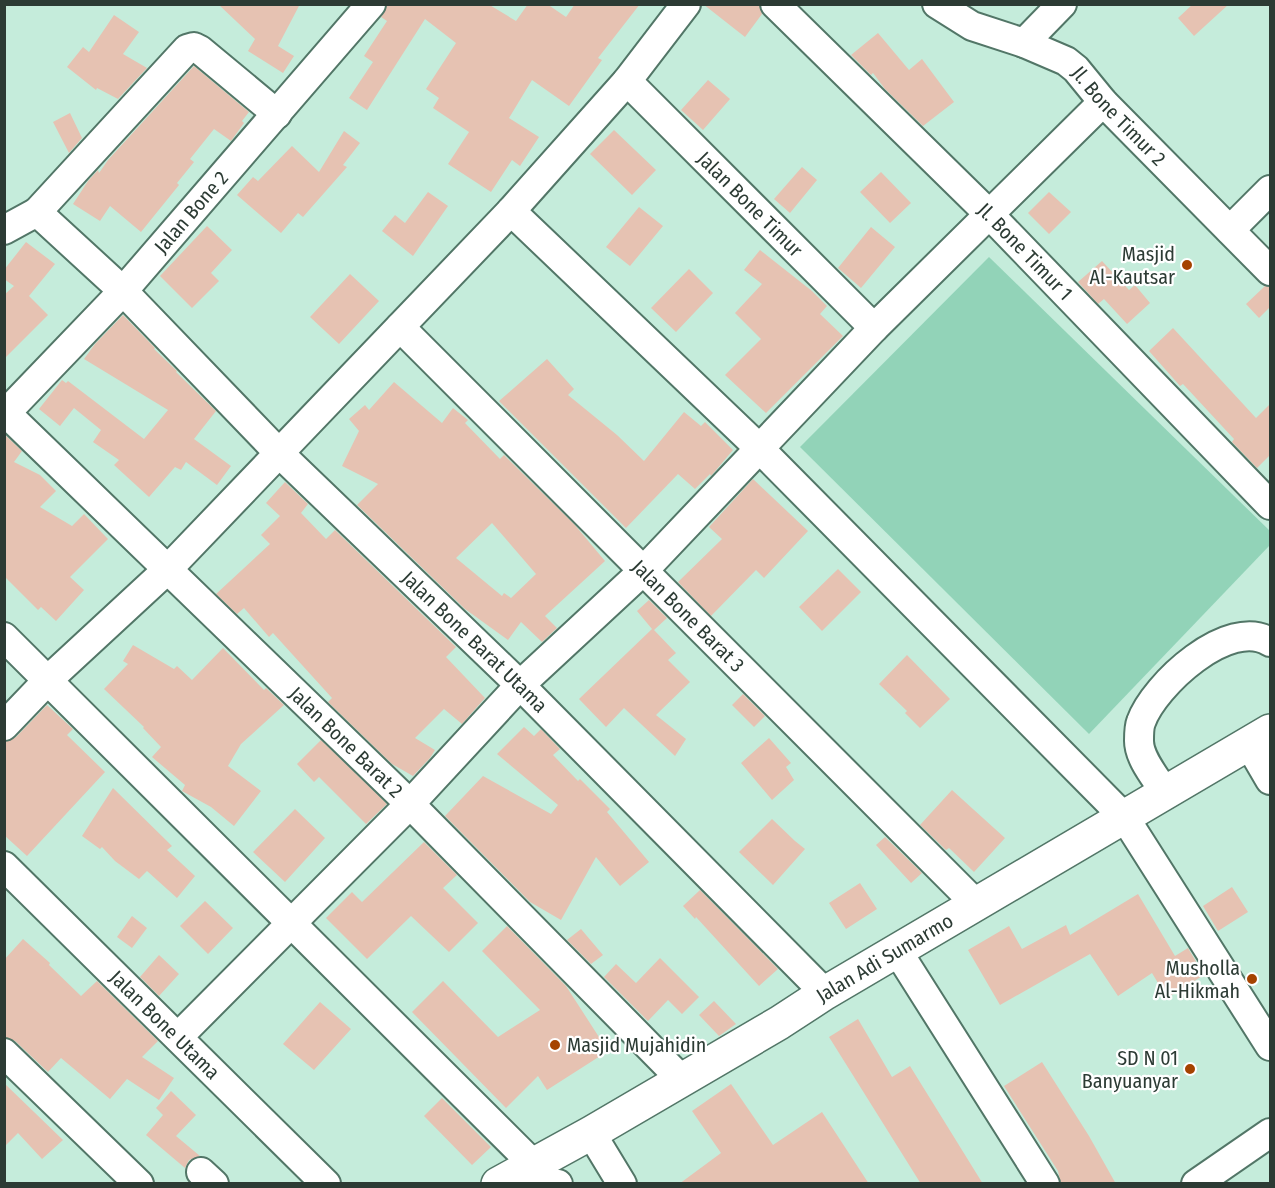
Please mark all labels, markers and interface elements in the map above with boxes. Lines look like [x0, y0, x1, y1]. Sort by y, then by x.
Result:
street label: Jl. Bone Timur 2 [1067, 61, 1171, 171]
street label: Jalan Bone Timur [692, 146, 808, 262]
street label: Jalan Bone 2 [149, 166, 233, 258]
street label: Jl. Bone Timur 1 [973, 198, 1078, 305]
place label: Masjid Al-Kautsar [1090, 242, 1175, 289]
marker: Masjid Al-Kautsar [1180, 258, 1194, 272]
street label: Jalan Bone Barat 3 [627, 554, 749, 677]
street label: Jalan Bone Barat Utama [397, 566, 552, 718]
street label: Jalan Bone Barat 2 [284, 682, 408, 803]
street label: Jalan Adi Sumarmo [812, 908, 957, 1008]
place label: Musholla Al-Hikmah [1155, 956, 1240, 1003]
street label: Jalan Bone Utama [105, 965, 225, 1084]
marker: Musholla Al-Hikmah [1245, 972, 1259, 986]
place label: Masjid Mujahidin [567, 1033, 706, 1057]
marker: Masjid Mujahidin [548, 1038, 562, 1052]
place label: SD N 01 Banyuanyar [1082, 1046, 1178, 1093]
marker: SD N 01 Banyuanyar [1183, 1062, 1197, 1076]

